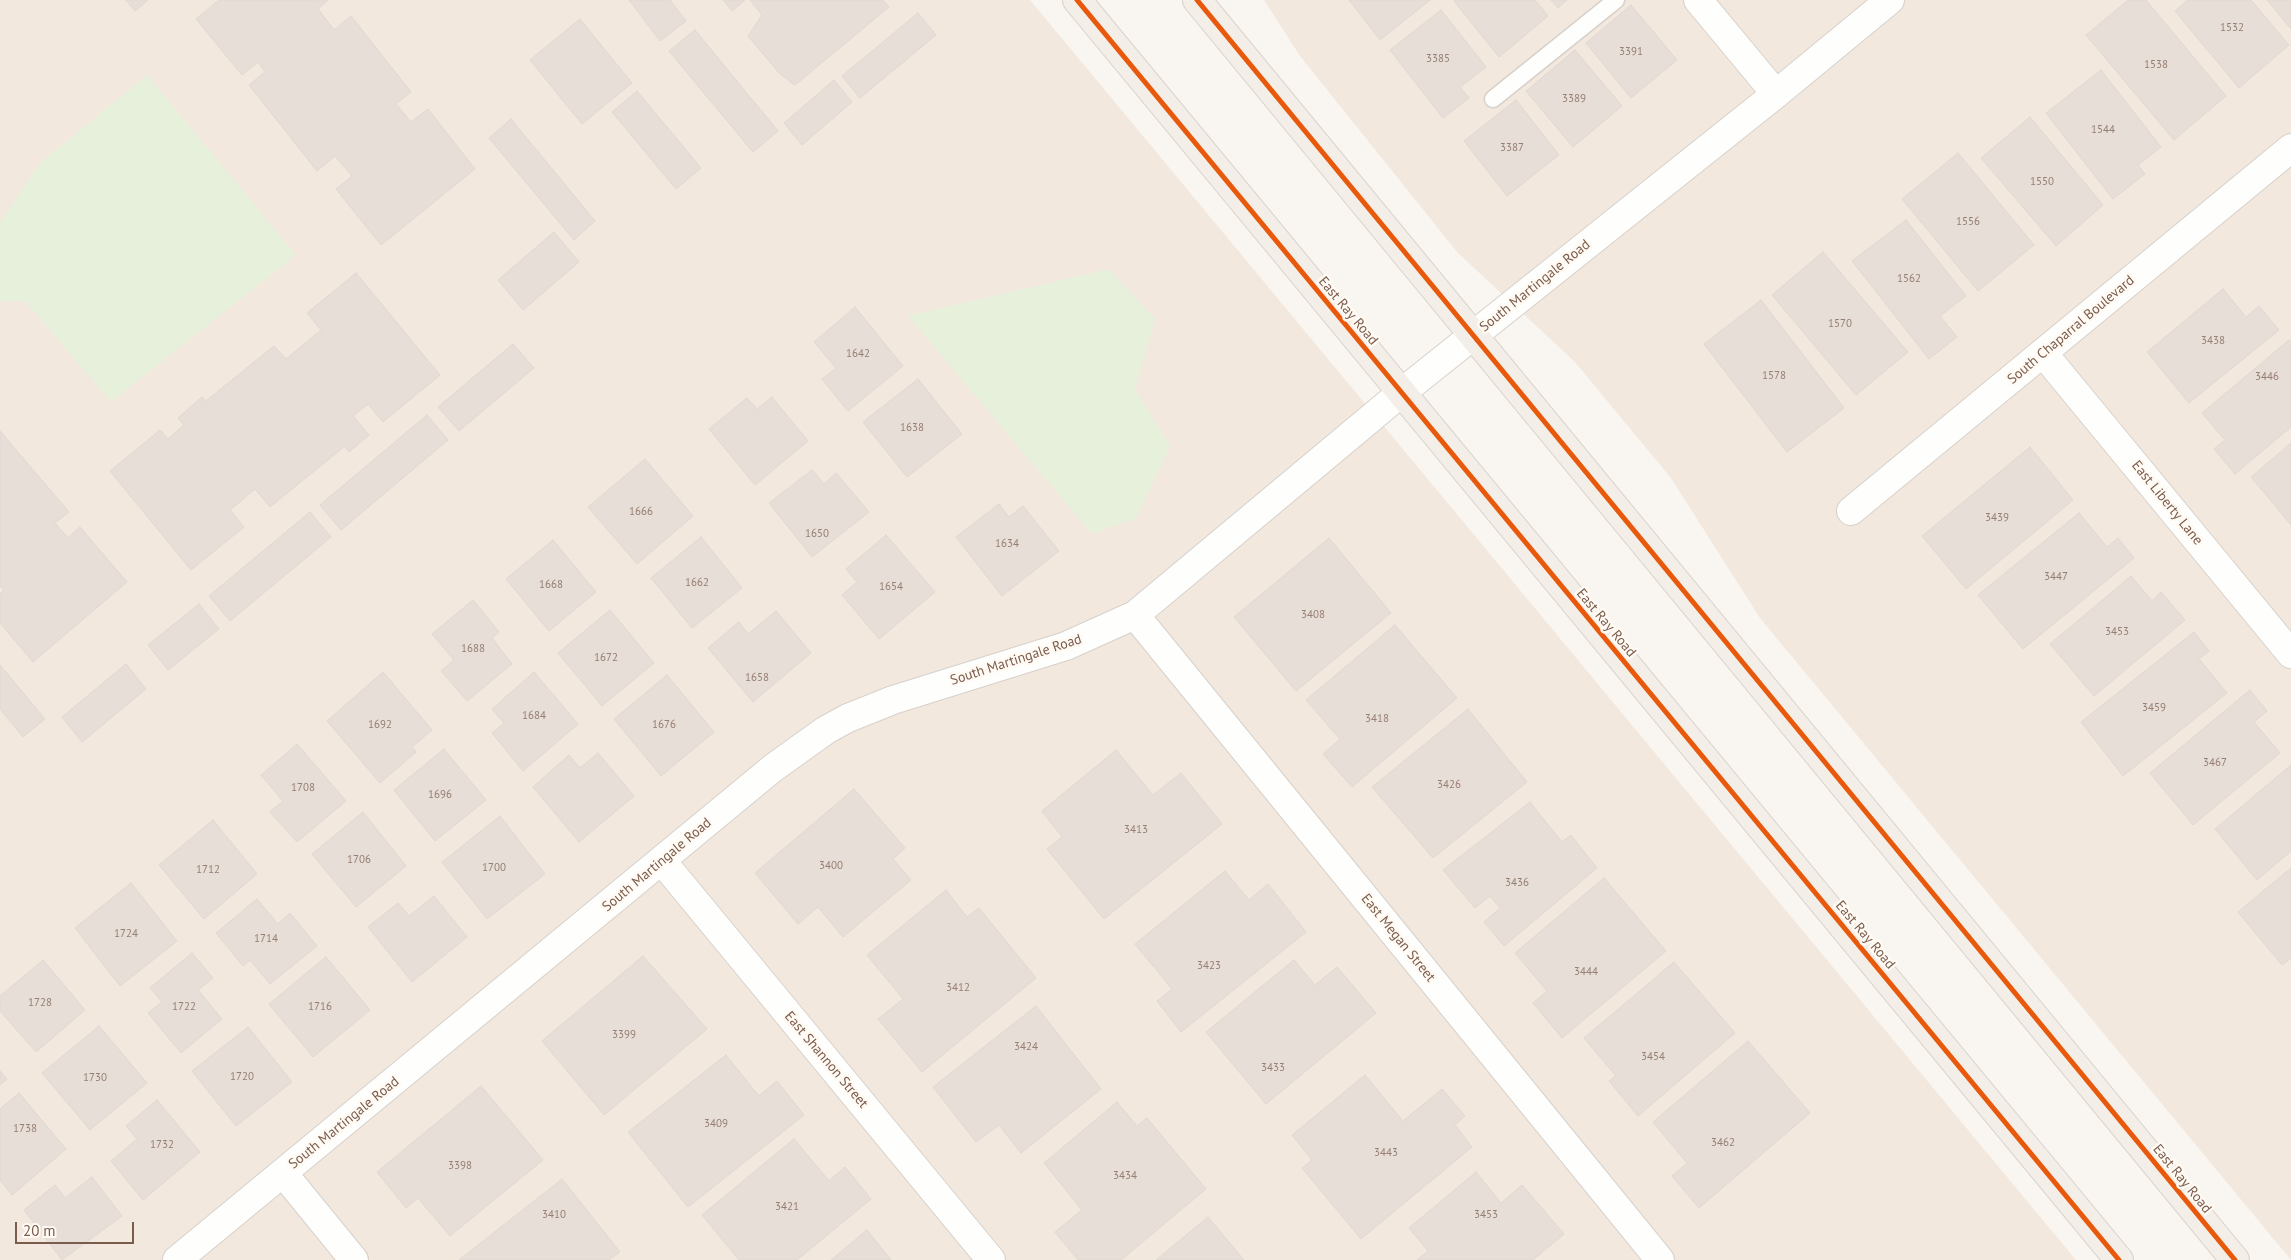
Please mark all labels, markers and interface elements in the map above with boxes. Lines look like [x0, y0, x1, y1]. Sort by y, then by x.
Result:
house number: 1532 [2220, 21, 2244, 35]
house number: 3391 [1619, 45, 1643, 59]
house number: 3385 [1426, 52, 1450, 66]
house number: 1538 [2144, 58, 2168, 72]
house number: 3389 [1562, 92, 1586, 106]
house number: 1544 [2091, 123, 2115, 137]
house number: 3387 [1500, 141, 1524, 155]
house number: 1550 [2030, 175, 2054, 189]
house number: 1556 [1956, 215, 1980, 229]
street label: South Martingale Road [1476, 236, 1594, 336]
house number: 1562 [1897, 272, 1921, 286]
street label: South Chaparral Boulevard [2004, 272, 2138, 388]
street label: East Ray Road [1315, 273, 1381, 349]
house number: 1570 [1828, 317, 1852, 331]
house number: 3438 [2201, 334, 2225, 348]
house number: 1642 [846, 347, 870, 361]
house number: 1578 [1762, 369, 1786, 383]
house number: 3446 [2255, 370, 2279, 384]
house number: 1638 [900, 421, 924, 435]
street label: East Liberty Lane [2128, 458, 2206, 548]
house number: 1666 [629, 505, 653, 519]
house number: 3439 [1985, 511, 2009, 525]
house number: 1650 [805, 527, 829, 541]
house number: 1634 [995, 537, 1019, 551]
house number: 3447 [2044, 570, 2068, 584]
house number: 1662 [685, 576, 709, 590]
house number: 1668 [539, 578, 563, 592]
house number: 1654 [879, 580, 903, 594]
street label: East Ray Road [1573, 585, 1639, 661]
house number: 3408 [1301, 608, 1325, 622]
house number: 3453 [2105, 625, 2129, 639]
street label: South Martingale Road [948, 631, 1084, 689]
house number: 1688 [461, 642, 485, 656]
house number: 1672 [594, 651, 618, 665]
house number: 1658 [745, 671, 769, 685]
house number: 3459 [2142, 701, 2166, 715]
house number: 1684 [522, 709, 546, 723]
house number: 3418 [1365, 712, 1389, 726]
house number: 1692 [368, 718, 392, 732]
house number: 1676 [652, 718, 676, 732]
house number: 3467 [2203, 756, 2227, 770]
house number: 3426 [1437, 778, 1461, 792]
house number: 1708 [291, 781, 315, 795]
house number: 1696 [428, 788, 452, 802]
street label: South Martingale Road [599, 815, 715, 915]
house number: 3413 [1124, 823, 1148, 837]
house number: 1706 [347, 853, 371, 867]
house number: 3400 [819, 859, 843, 873]
house number: 1700 [482, 861, 506, 875]
house number: 1712 [196, 863, 220, 877]
house number: 3436 [1505, 876, 1529, 890]
street label: East Megan Street [1357, 891, 1439, 985]
street label: East Ray Road [1832, 897, 1898, 973]
house number: 1724 [114, 927, 138, 941]
house number: 1714 [254, 932, 278, 946]
house number: 3423 [1197, 959, 1221, 973]
house number: 3444 [1574, 965, 1598, 979]
house number: 3412 [946, 981, 970, 995]
house number: 1728 [28, 996, 52, 1010]
house number: 1722 [172, 1000, 196, 1014]
house number: 1716 [308, 1000, 332, 1014]
street label: East Shannon Street [781, 1008, 871, 1112]
house number: 3399 [612, 1028, 636, 1042]
house number: 3424 [1014, 1040, 1038, 1054]
house number: 3454 [1641, 1050, 1665, 1064]
house number: 3433 [1261, 1061, 1285, 1075]
house number: 1720 [230, 1070, 254, 1084]
house number: 1730 [83, 1071, 107, 1085]
street label: South Martingale Road [285, 1073, 403, 1173]
house number: 3409 [704, 1117, 728, 1131]
house number: 1738 [13, 1122, 37, 1136]
house number: 3462 [1711, 1136, 1735, 1150]
house number: 1732 [150, 1138, 174, 1152]
street label: East Ray Road [2149, 1141, 2215, 1217]
house number: 3443 [1374, 1146, 1398, 1160]
house number: 3398 [448, 1159, 472, 1173]
house number: 3434 [1113, 1169, 1137, 1183]
house number: 3421 [775, 1200, 799, 1214]
house number: 3410 [542, 1208, 566, 1222]
house number: 3453 [1474, 1208, 1498, 1222]
scale bar [18, 1212, 136, 1244]
text: 20 m [23, 1221, 56, 1240]

